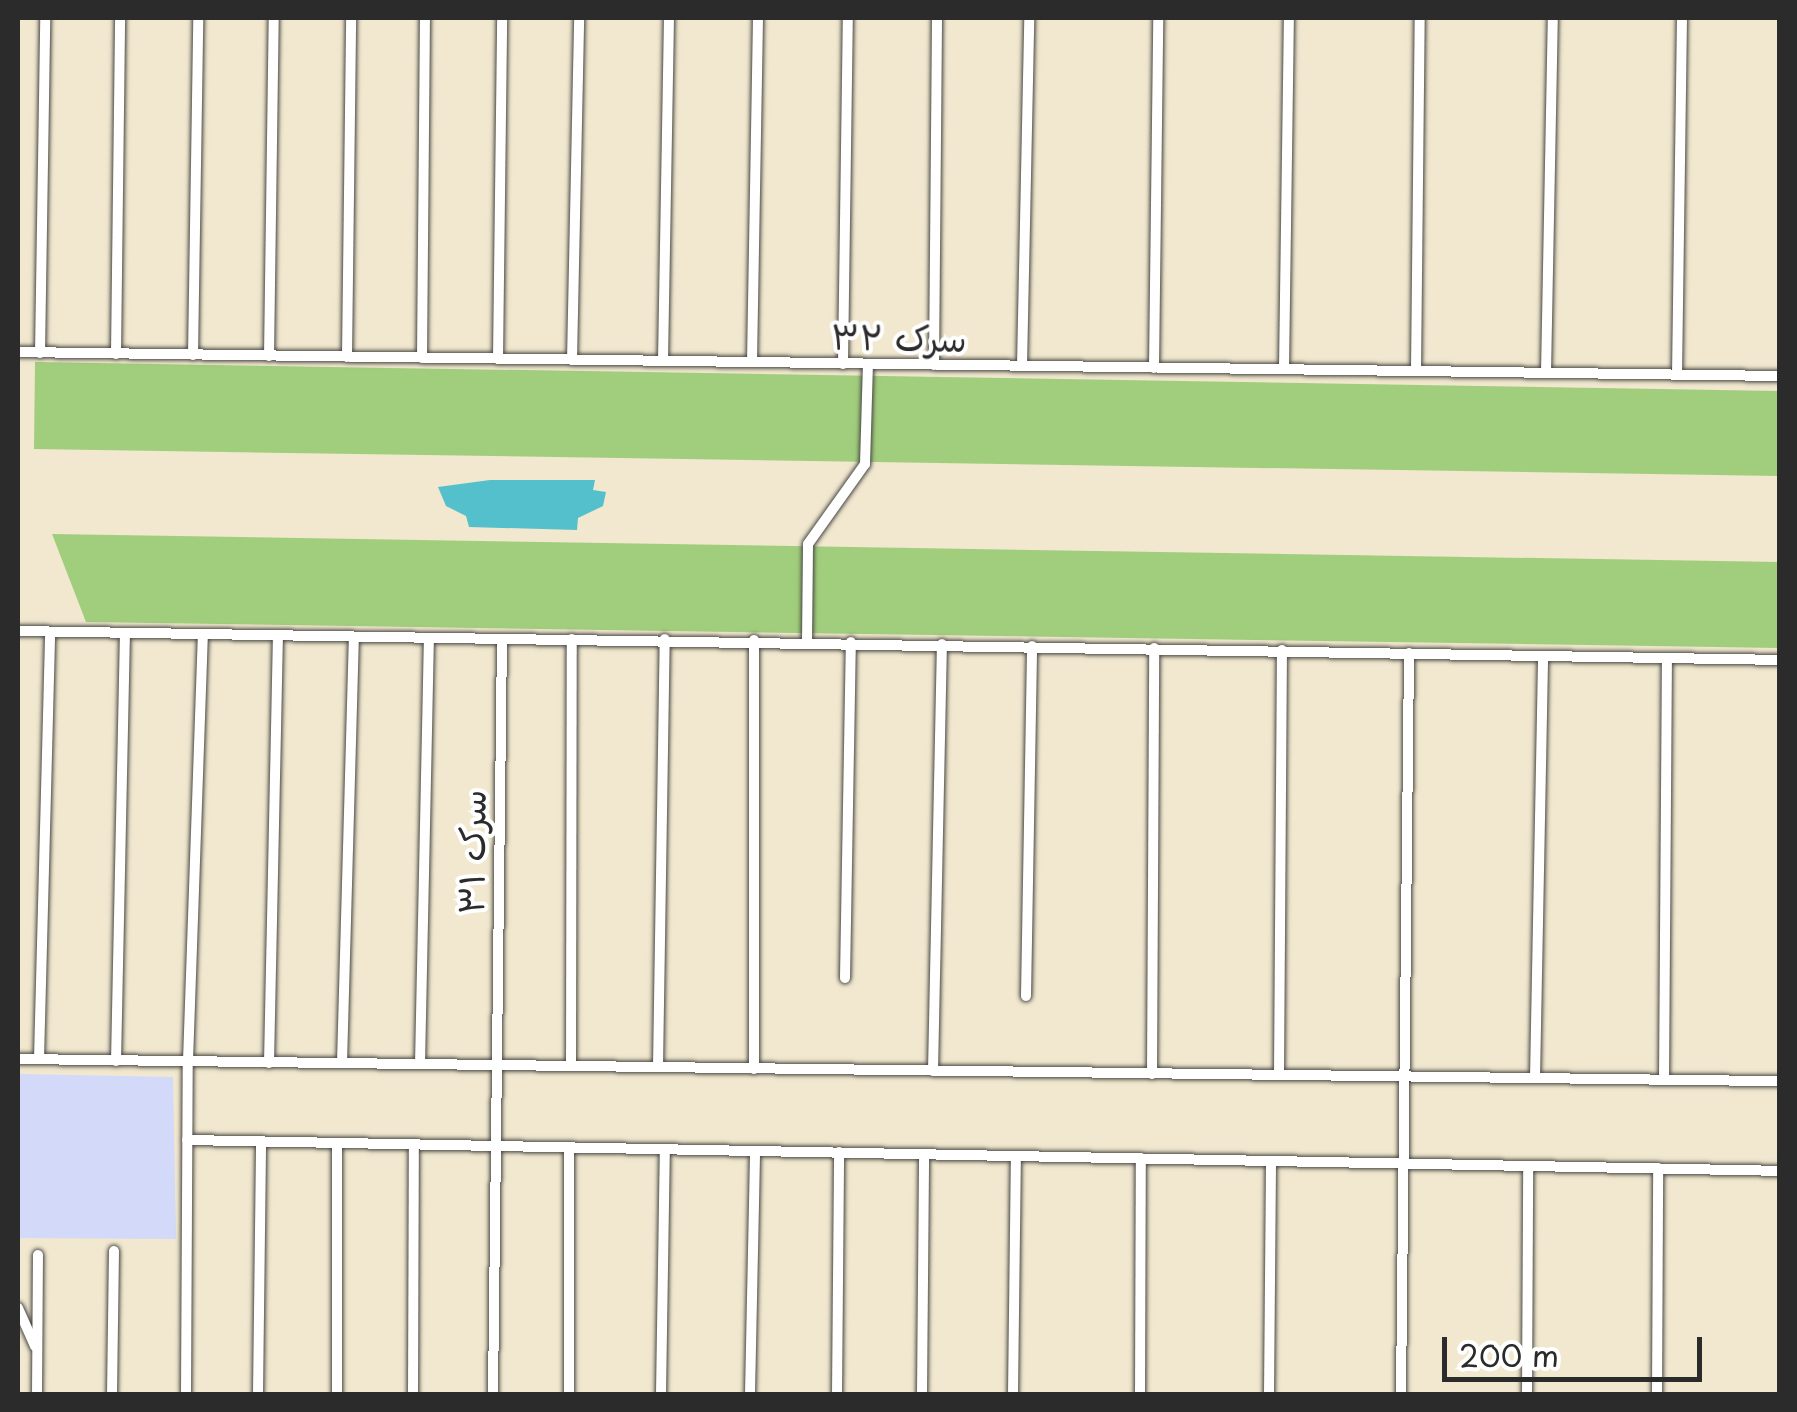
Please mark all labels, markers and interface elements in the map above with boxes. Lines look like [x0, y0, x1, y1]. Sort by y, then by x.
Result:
street label: سرک ۳۲ [831, 315, 967, 359]
street label: سرک ۳۱ [449, 789, 493, 915]
scale bar [1447, 1317, 1707, 1379]
text: 200 m [1459, 1332, 1559, 1377]

